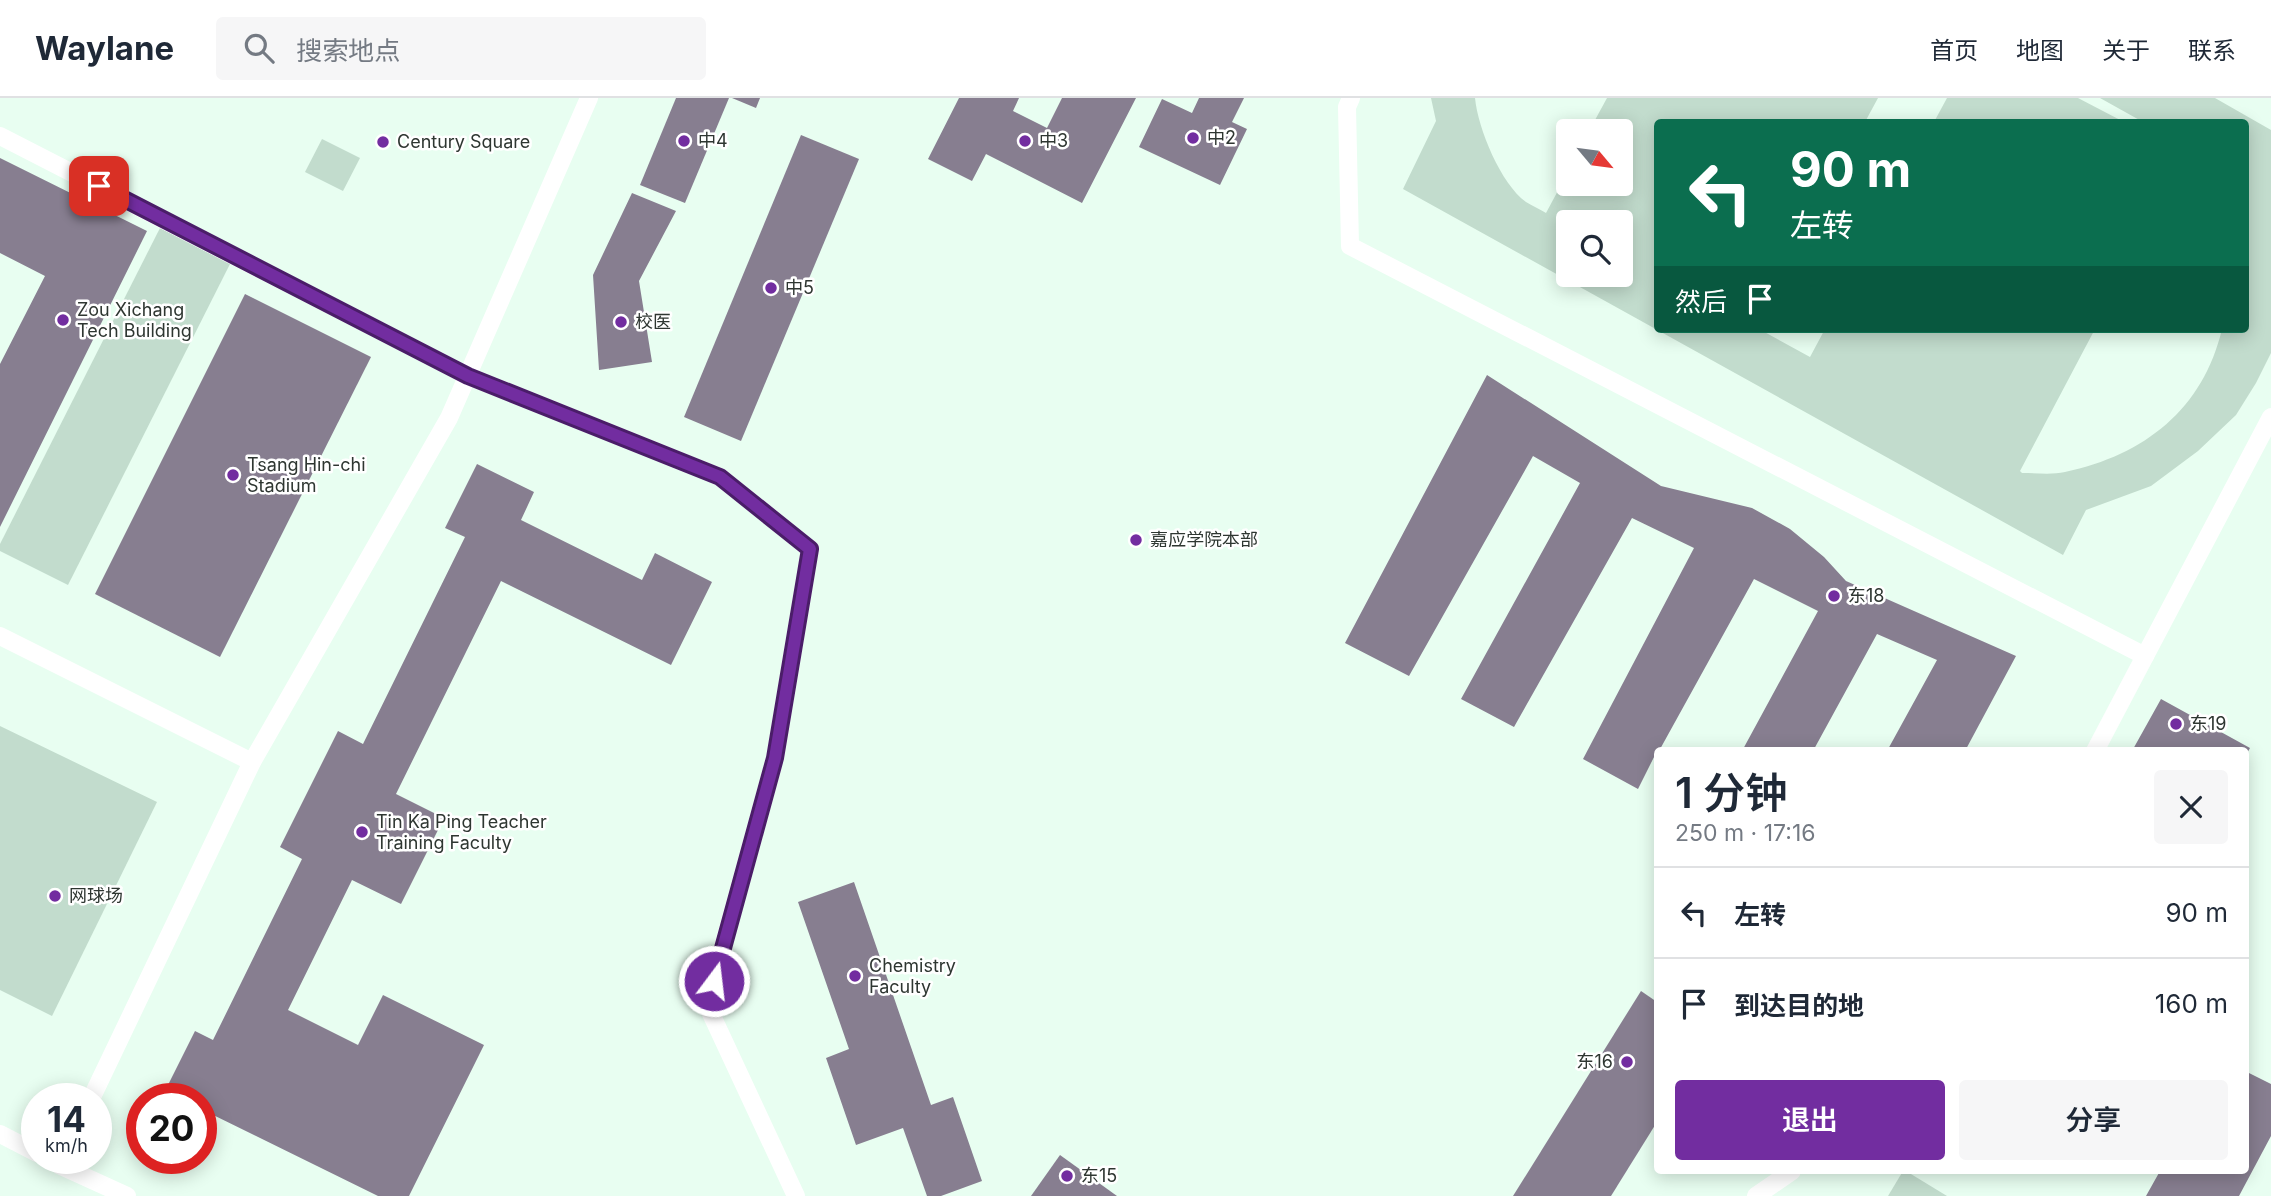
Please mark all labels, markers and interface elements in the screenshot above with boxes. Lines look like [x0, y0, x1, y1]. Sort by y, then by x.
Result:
search box [216, 17, 706, 80]
text: Waylane [35, 28, 174, 68]
icon: search [240, 29, 278, 67]
text: 搜索地点 [296, 35, 400, 66]
text: 首页 [1930, 36, 1978, 65]
text: 地图 [2016, 36, 2064, 65]
text: 关于 [2102, 36, 2150, 65]
text: 联系 [2188, 36, 2236, 65]
north arrow [1556, 119, 1633, 196]
map controls [1556, 119, 1633, 287]
place label: 中2 [1207, 127, 1236, 148]
place label: 中4 [698, 130, 728, 151]
place label: 中3 [1039, 130, 1068, 151]
marker: 中2 [1185, 130, 1201, 146]
place label: Century Square [397, 131, 530, 152]
marker: 中4 [676, 133, 692, 149]
marker: 中3 [1017, 133, 1033, 149]
marker: Century Square [375, 134, 391, 150]
text: 90 m [1790, 140, 1911, 199]
icon: left [1675, 147, 1766, 238]
pin [69, 156, 129, 216]
icon: arrive [80, 167, 118, 205]
text: 左转 [1790, 206, 1854, 245]
button: search [1556, 210, 1633, 287]
place label: 中5 [785, 277, 814, 298]
marker: 中5 [763, 280, 779, 296]
icon: arrive [1741, 280, 1779, 318]
text: 然后 [1675, 286, 1727, 317]
place label: Zou Xichang Tech Building [77, 299, 192, 341]
place label: 校医 [635, 311, 671, 332]
marker: Zou Xichang Tech Building [55, 312, 71, 328]
marker: 校医 [613, 314, 629, 330]
place label: Tsang Hin-chi Stadium [247, 454, 366, 496]
marker: Tsang Hin-chi Stadium [225, 467, 241, 483]
place label: 嘉应学院本部 [1150, 529, 1258, 550]
marker: 嘉应学院本部 [1128, 532, 1144, 548]
place label: 东18 [1848, 585, 1884, 606]
marker: 东18 [1826, 588, 1842, 604]
place label: 东19 [2190, 713, 2226, 734]
marker: 东19 [2168, 716, 2184, 732]
text: 1 分钟 [1675, 767, 1787, 818]
button: close [2154, 770, 2228, 844]
place label: Tin Ka Ping Teacher Training Faculty [376, 811, 547, 853]
text: 250 m · 17:16 [1675, 819, 1816, 847]
marker: Tin Ka Ping Teacher Training Faculty [354, 824, 370, 840]
place label: 网球场 [69, 885, 123, 906]
marker: 网球场 [47, 888, 63, 904]
icon: left [1675, 894, 1713, 932]
text: 90 m [2165, 897, 2228, 928]
text: 左转 [1734, 899, 1786, 930]
position arrow [677, 944, 751, 1018]
place label: Chemistry Faculty [869, 955, 956, 997]
marker: Chemistry Faculty [847, 968, 863, 984]
icon: arrive [1675, 985, 1713, 1023]
text: 160 m [2155, 988, 2228, 1019]
text: 到达目的地 [1734, 990, 1864, 1021]
place label: 东16 [1577, 1051, 1613, 1072]
marker: 东16 [1619, 1054, 1635, 1070]
button: 退出 [1675, 1080, 1945, 1160]
button: 分享 [1959, 1080, 2228, 1160]
speed limit sign: 20 [126, 1083, 217, 1174]
text: 14 [47, 1098, 86, 1140]
text: km/h [45, 1135, 88, 1156]
place label: 东15 [1081, 1165, 1117, 1186]
marker: 东15 [1059, 1168, 1075, 1184]

